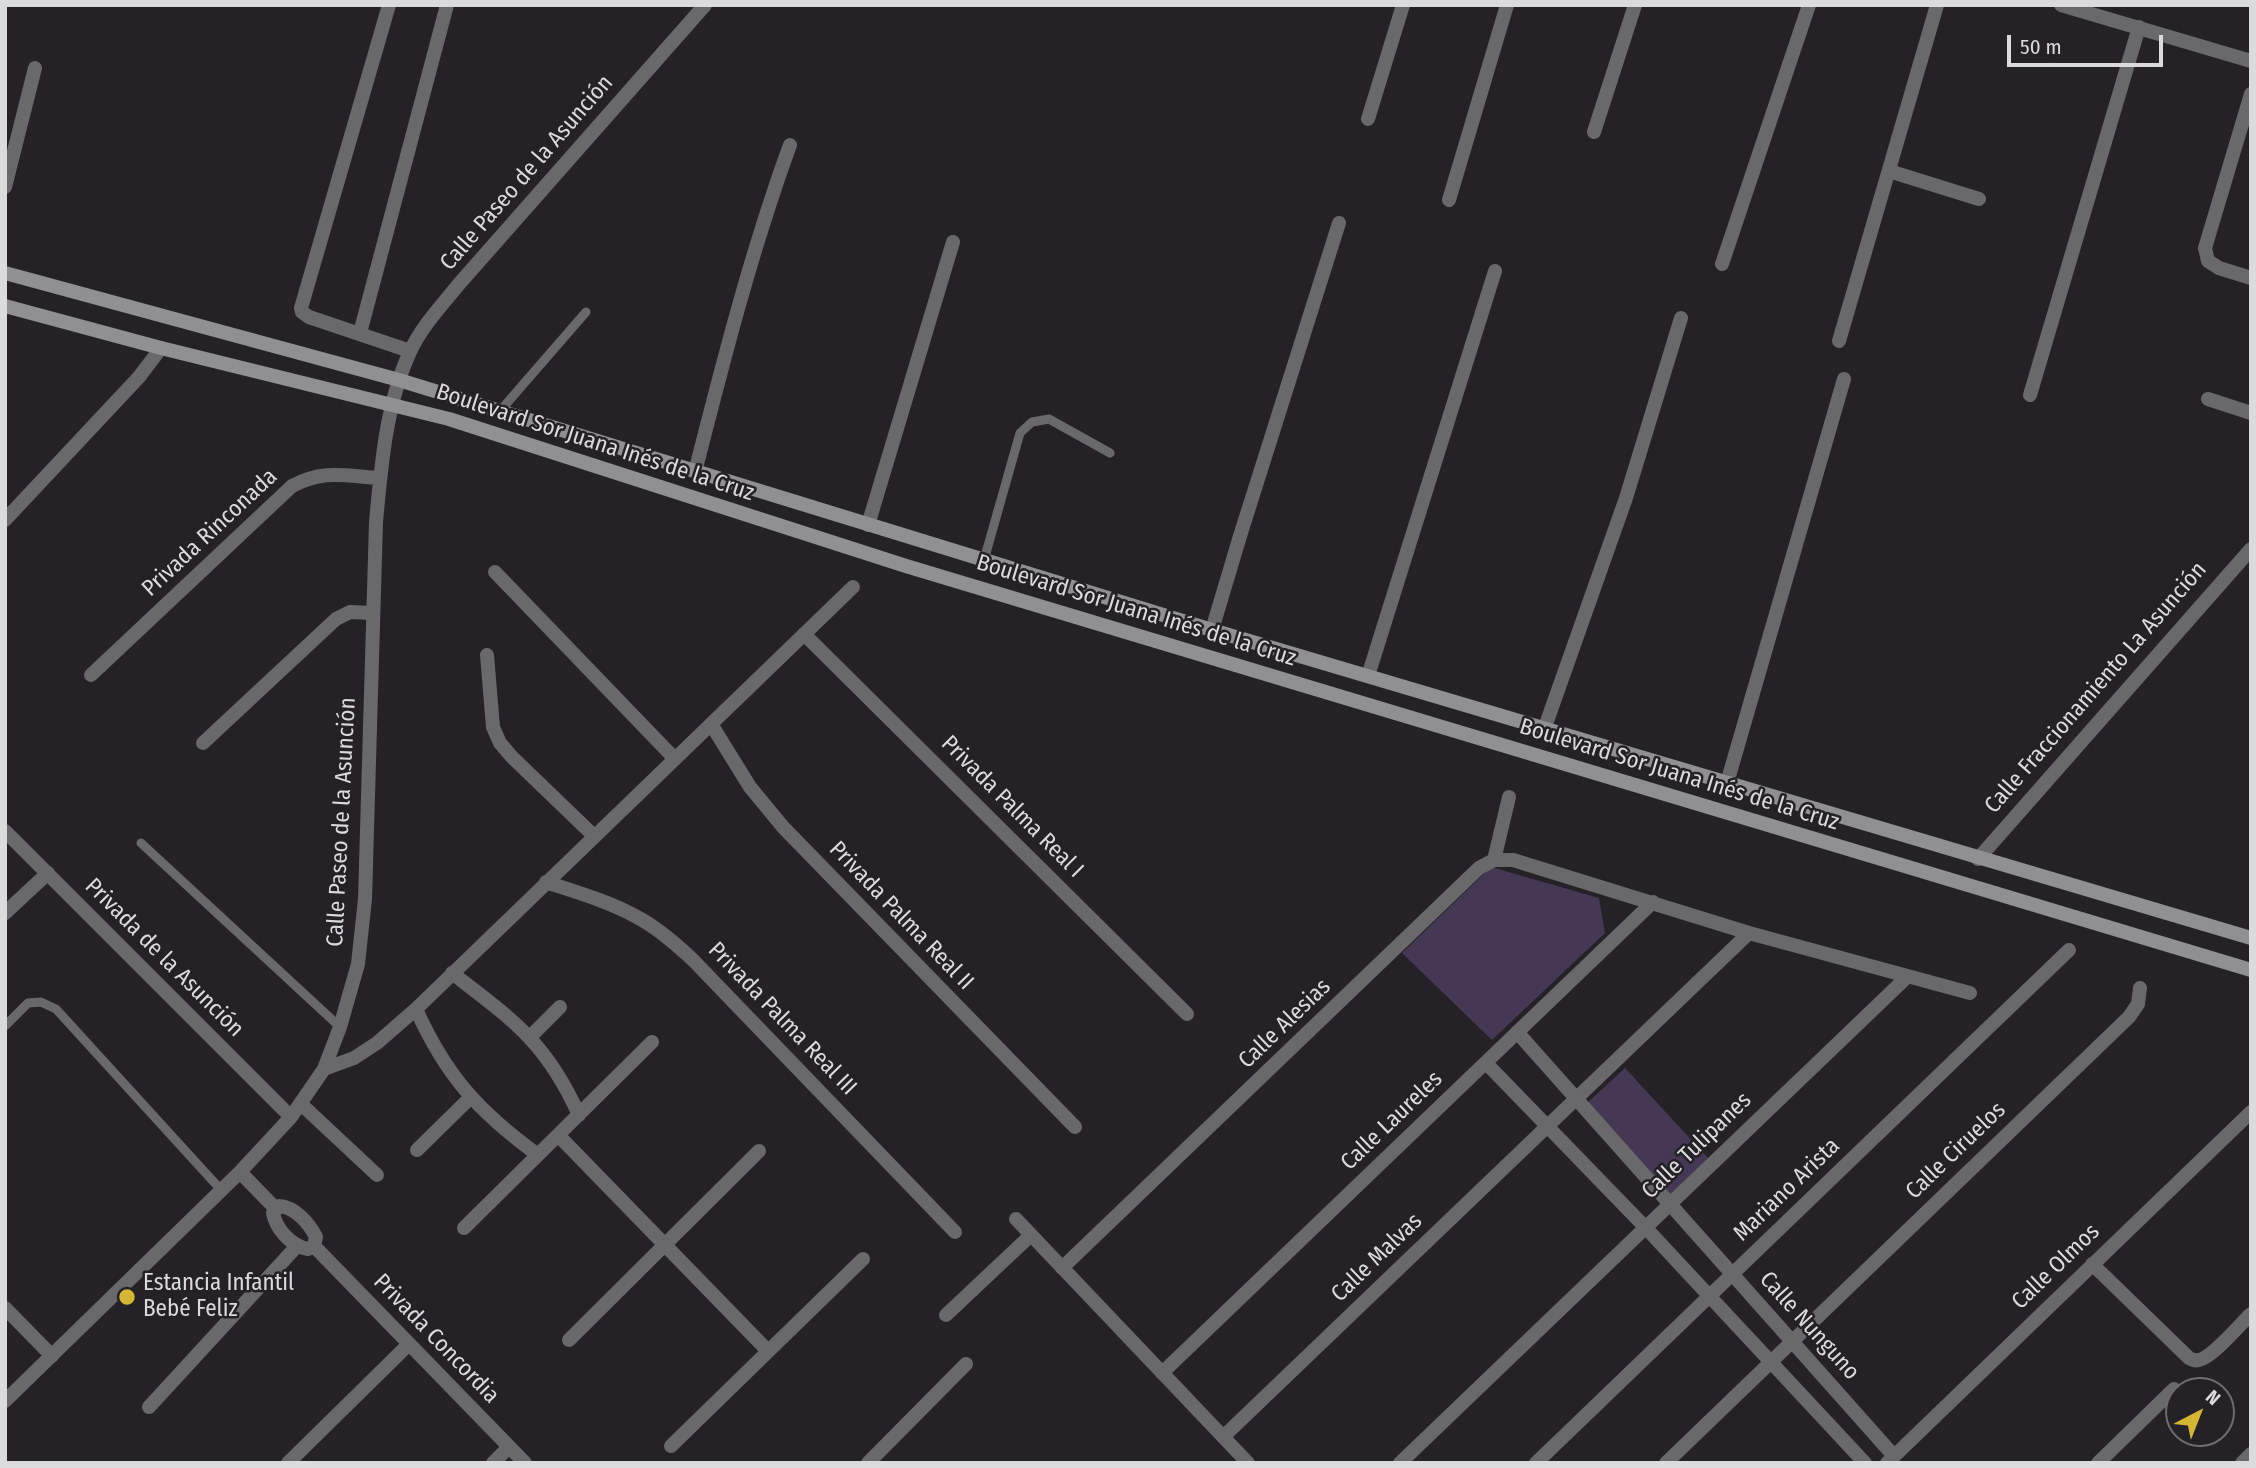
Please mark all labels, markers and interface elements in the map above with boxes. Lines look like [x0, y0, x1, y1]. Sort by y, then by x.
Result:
scale bar [2011, 21, 2167, 65]
text: 50 m [2020, 34, 2062, 60]
street label: Calle Paseo de la Asunción [435, 70, 619, 276]
street label: Boulevard Sor Juana Inés de la Cruz [433, 379, 757, 507]
street label: Privada Rinconada [137, 463, 283, 603]
street label: Boulevard Sor Juana Inés de la Cruz [973, 549, 1299, 673]
street label: Calle Fraccionamiento La Asunción [1979, 557, 2213, 819]
street label: Calle Paseo de la Asunción [322, 697, 362, 947]
street label: Boulevard Sor Juana Inés de la Cruz [1516, 713, 1842, 837]
street label: Privada Palma Real I [935, 730, 1089, 884]
street label: Privada Palma Real II [823, 836, 979, 996]
street label: Privada de la Asunción [79, 873, 249, 1043]
street label: Privada Palma Real III [702, 937, 862, 1101]
street label: Calle Alesias [1233, 973, 1337, 1075]
street label: Calle Laureles [1335, 1066, 1449, 1176]
street label: Calle Tulipanes [1637, 1087, 1757, 1205]
street label: Calle Ciruelos [1900, 1097, 2012, 1205]
street label: Mariano Arista [1728, 1133, 1846, 1247]
street label: Calle Malvas [1326, 1208, 1428, 1308]
street label: Calle Olmos [2006, 1218, 2106, 1316]
street label: Calle Nunguno [1753, 1266, 1865, 1386]
street label: Privada Concordia [367, 1269, 505, 1409]
place label: Estancia Infantil Bebé Feliz [143, 1270, 294, 1324]
marker: Estancia Infantil Bebé Feliz [117, 1287, 137, 1307]
north arrow [2165, 1377, 2235, 1447]
text: N [2201, 1385, 2225, 1410]

